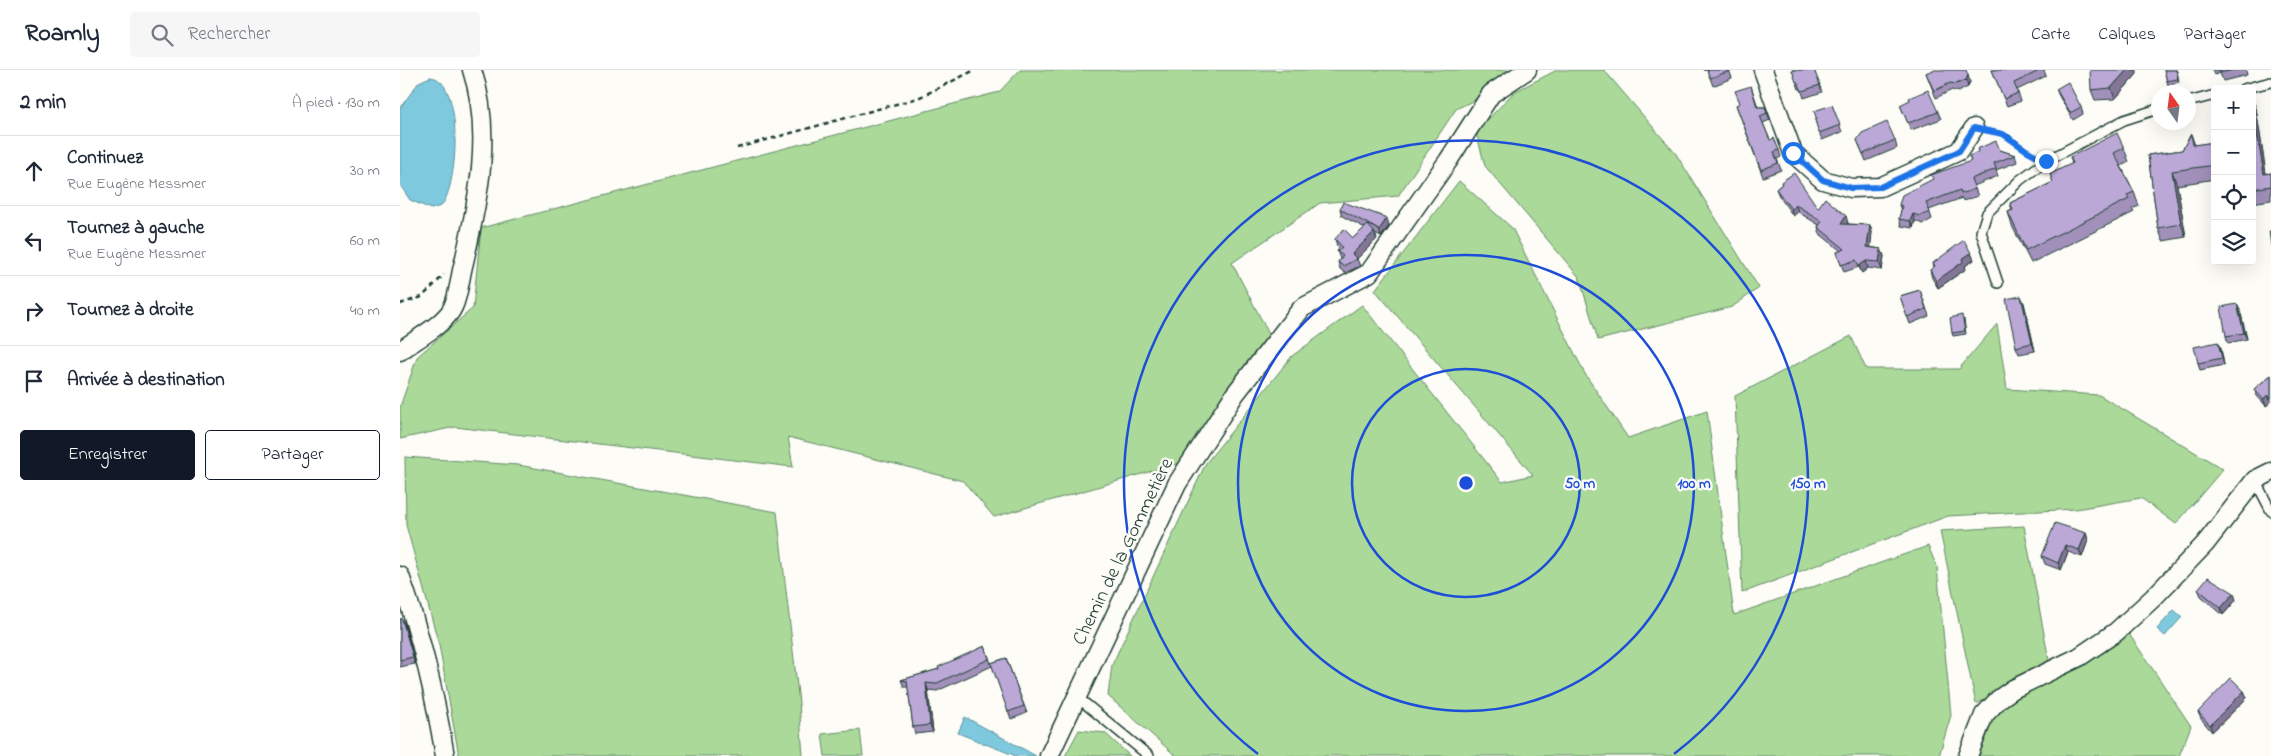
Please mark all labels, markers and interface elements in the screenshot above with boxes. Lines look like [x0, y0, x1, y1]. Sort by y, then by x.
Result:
search box [130, 12, 480, 57]
text: Roamly [25, 17, 100, 52]
icon: search [148, 21, 176, 49]
text: Rechercher [188, 21, 270, 48]
text: Carte [2031, 22, 2070, 48]
text: Calques [2098, 22, 2156, 48]
text: Partager [2184, 22, 2246, 48]
north arrow [2151, 85, 2196, 130]
map controls [2211, 85, 2256, 265]
button: + [2211, 85, 2256, 130]
text: 2 min [20, 88, 66, 118]
text: À pied · 130 m [292, 91, 380, 115]
button: − [2211, 130, 2256, 175]
route start [1782, 142, 1805, 165]
text: Continuez [67, 145, 143, 172]
route end [2035, 150, 2058, 173]
icon: ahead [20, 157, 48, 185]
text: 30 m [350, 159, 380, 183]
text: Rue Eugène Messmer [67, 172, 206, 196]
button: locate [2211, 175, 2256, 220]
text: Tournez à gauche [67, 215, 204, 242]
button: layers [2211, 220, 2256, 265]
icon: left [20, 227, 48, 255]
text: 60 m [350, 229, 380, 253]
text: Rue Eugène Messmer [67, 242, 206, 266]
icon: right [20, 297, 48, 325]
text: Tournez à droite [67, 297, 193, 324]
text: 40 m [350, 299, 380, 323]
icon: arrive [20, 367, 48, 395]
text: Arrivée à destination [67, 367, 225, 394]
button: Enregistrer [20, 430, 195, 480]
button: Partager [205, 430, 380, 480]
street label: Chemin de la Gommetière [1066, 453, 1182, 651]
text: 50 m [1565, 473, 1596, 495]
text: 100 m [1677, 473, 1711, 495]
text: 150 m [1790, 473, 1826, 495]
centre of rings [1457, 474, 1475, 492]

